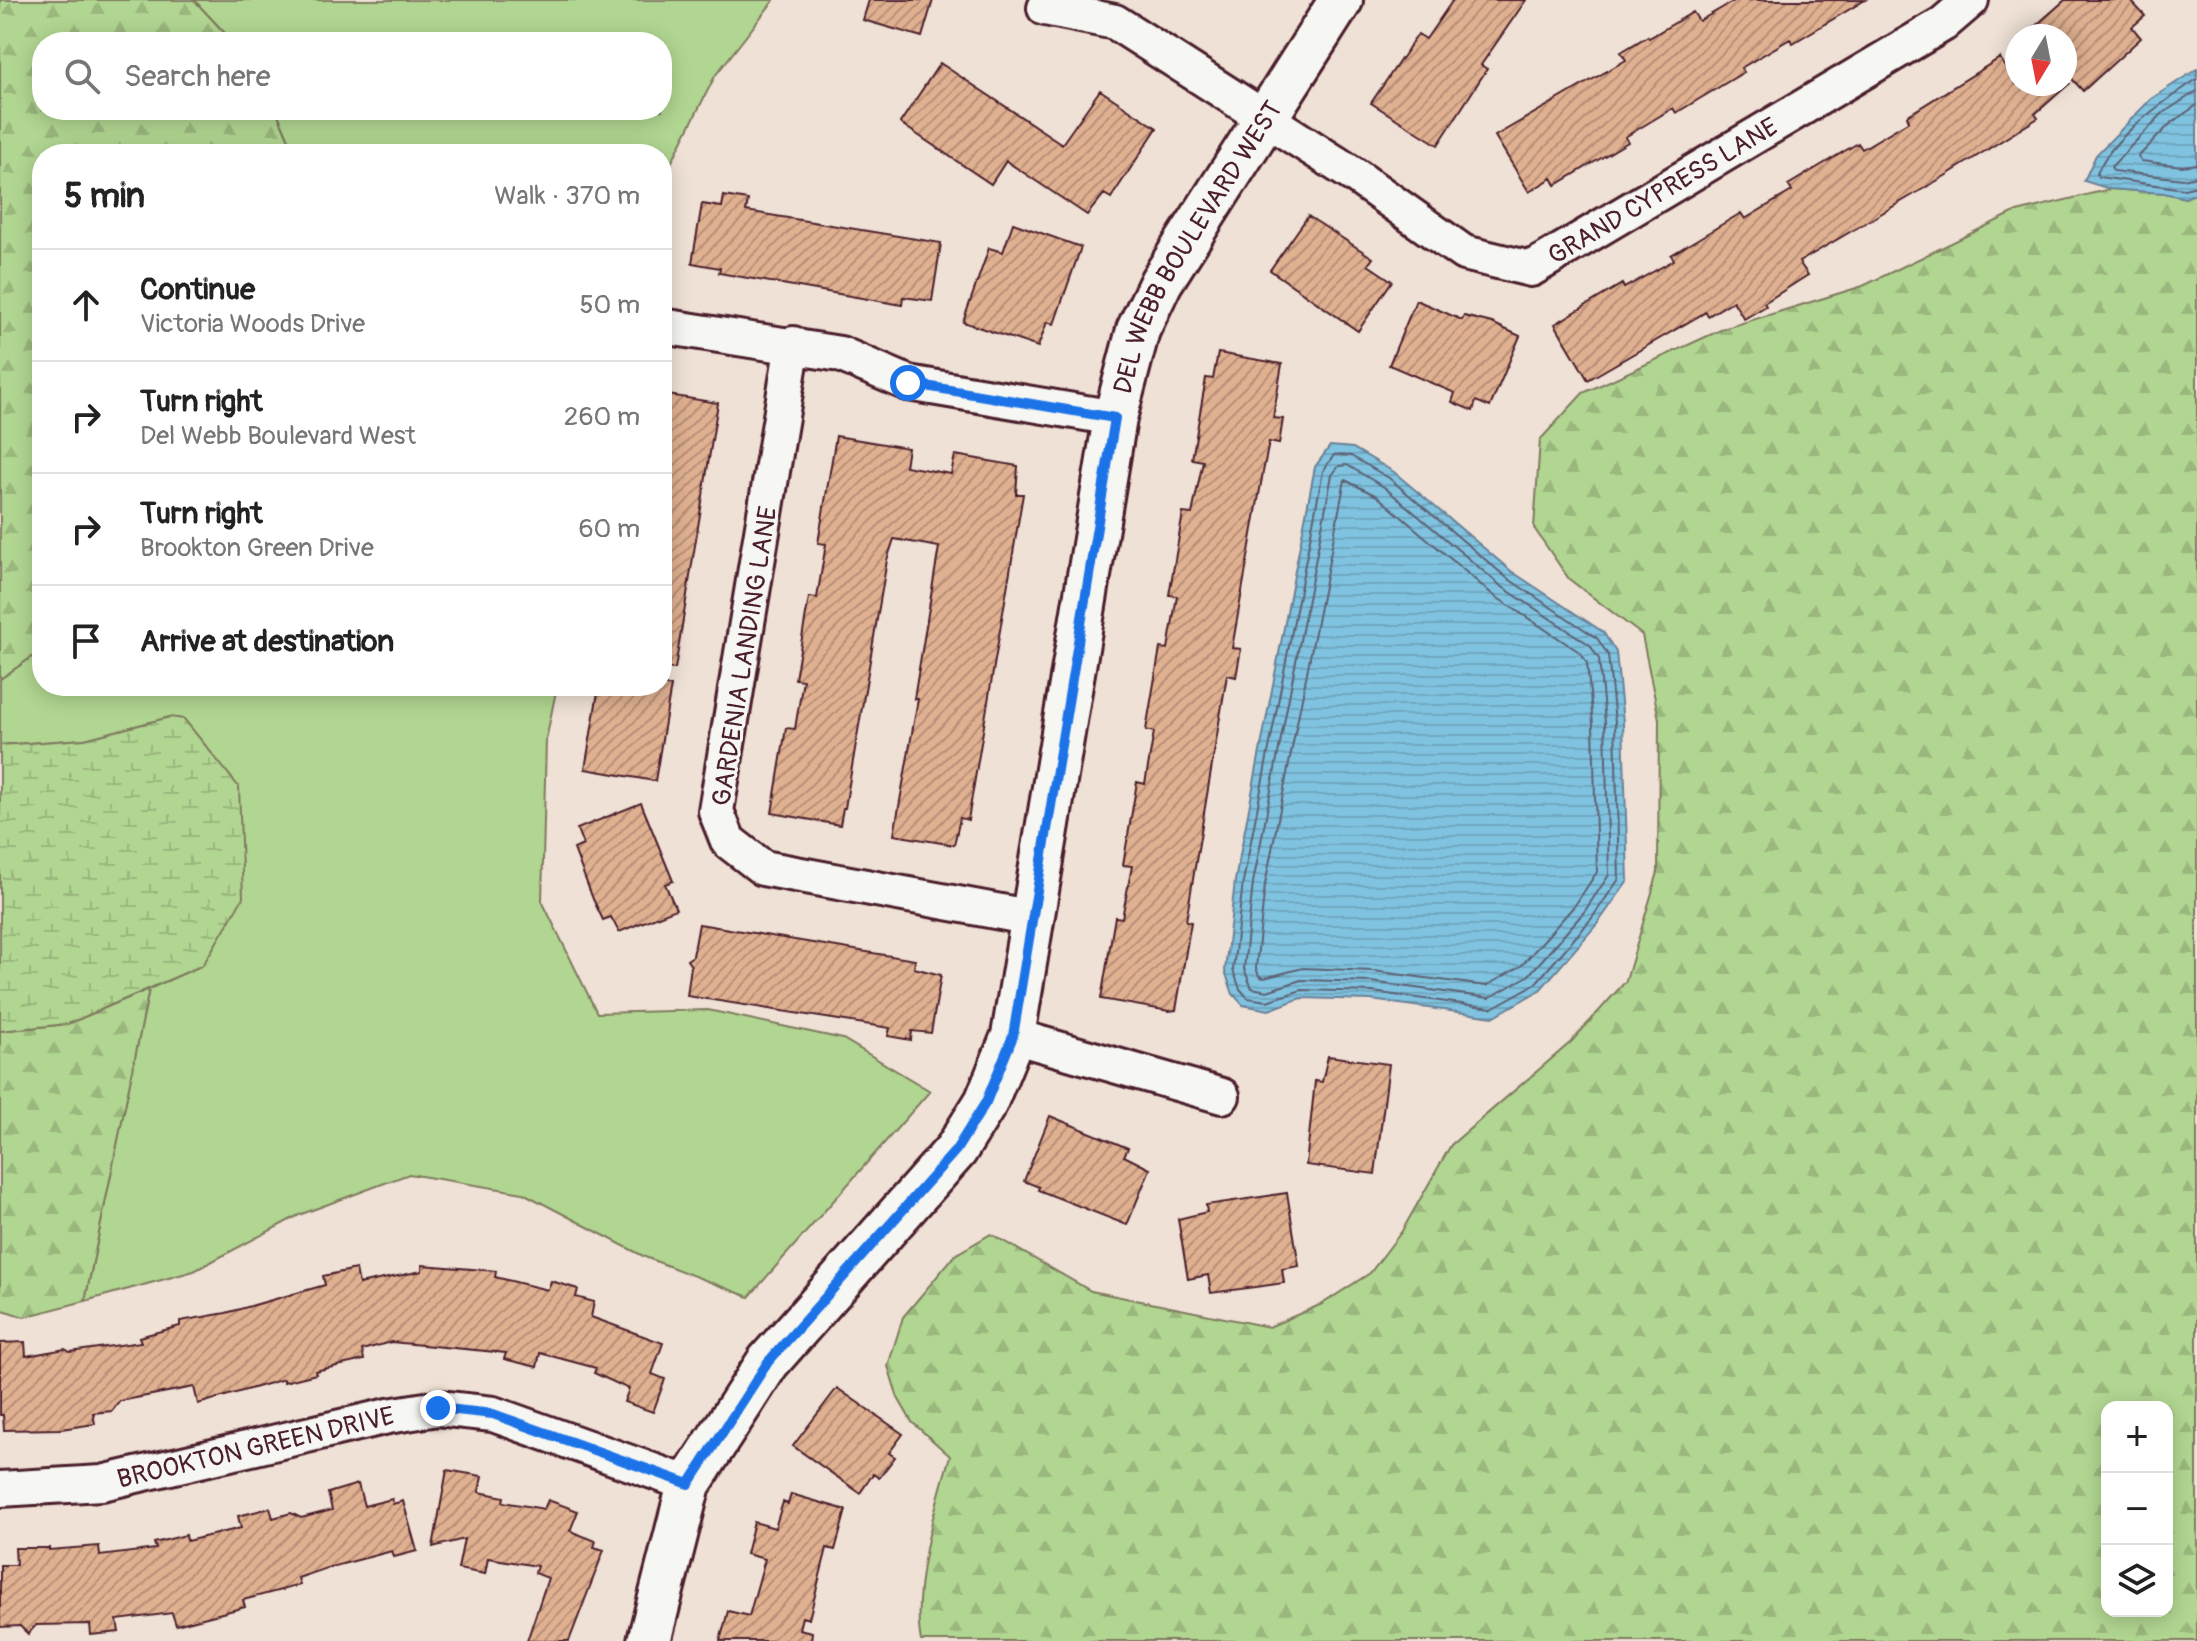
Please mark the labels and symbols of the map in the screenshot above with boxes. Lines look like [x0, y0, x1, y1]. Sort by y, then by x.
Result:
north arrow [2005, 24, 2077, 96]
street label: DEL WEBB BOULEVARD WEST [1107, 95, 1289, 397]
street label: GRAND CYPRESS LANE [1543, 111, 1784, 272]
route start [890, 365, 926, 401]
street label: GARDENIA LANDING LANE [706, 504, 784, 808]
route end [420, 1390, 456, 1426]
street label: BROOKTON GREEN DRIVE [114, 1400, 398, 1496]

